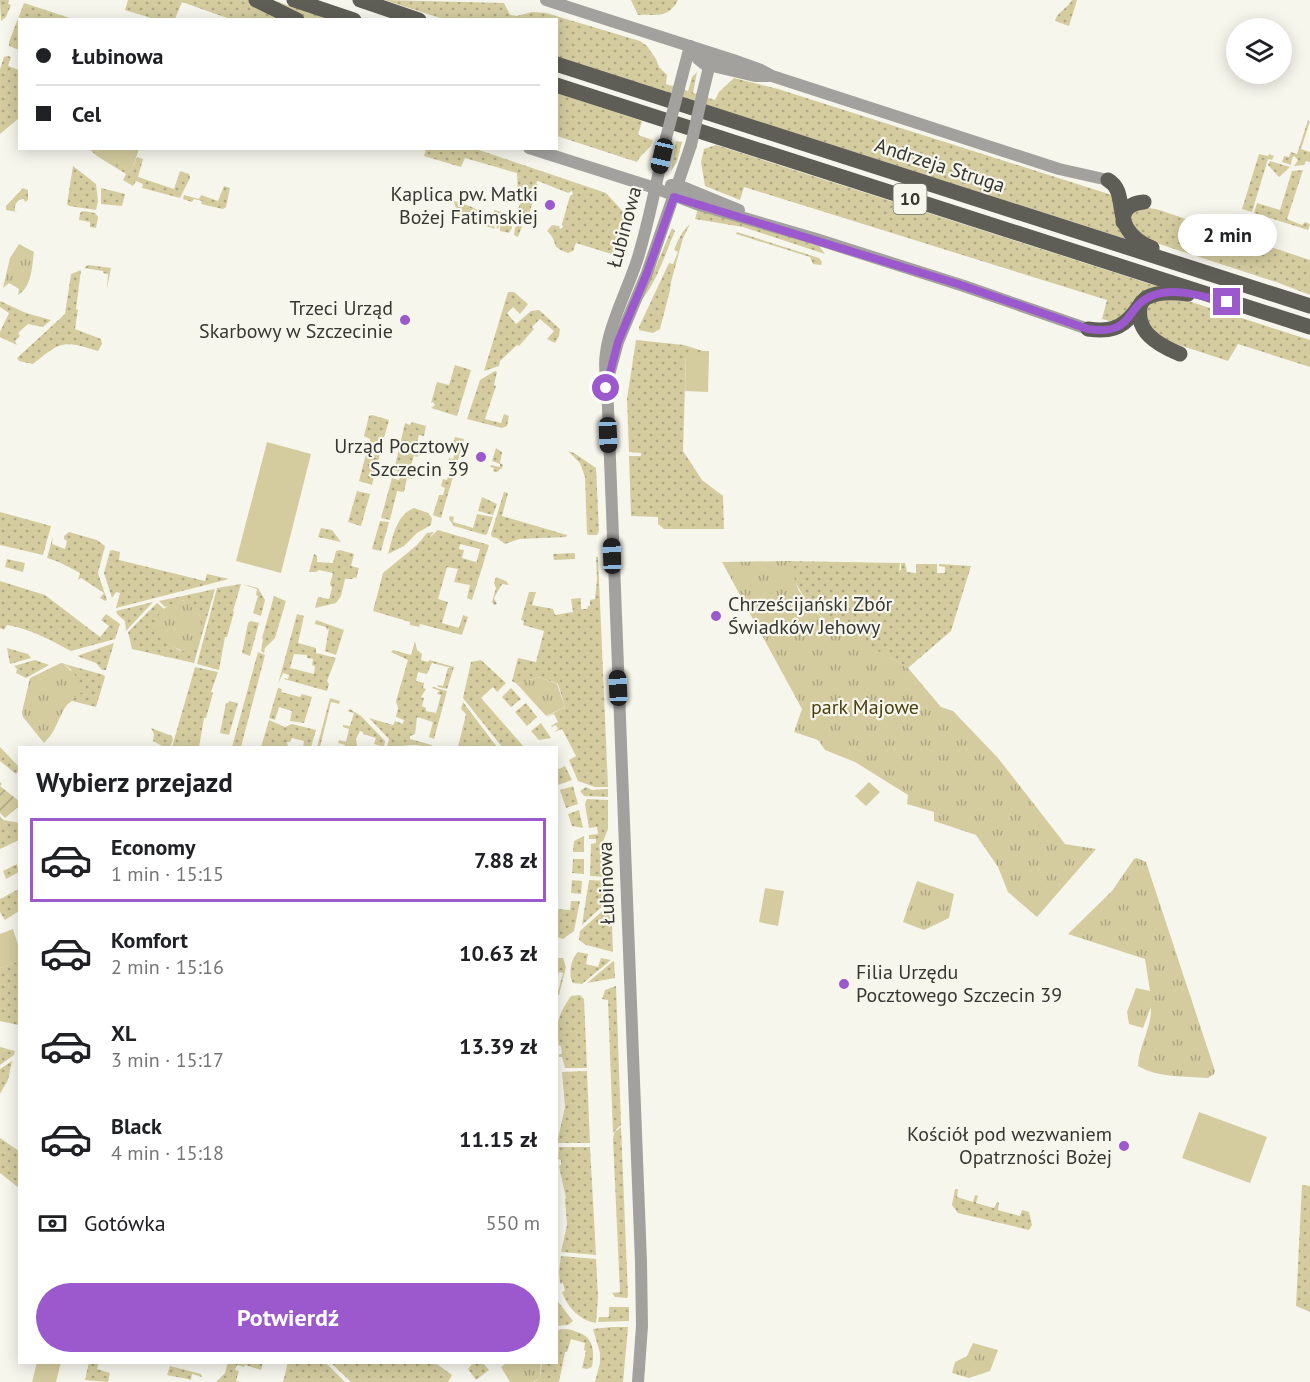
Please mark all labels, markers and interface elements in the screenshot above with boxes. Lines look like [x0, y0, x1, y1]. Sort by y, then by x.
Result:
map controls [1226, 18, 1292, 84]
button: layers [1226, 18, 1292, 84]
text: Łubinowa [72, 42, 163, 70]
text: Cel [72, 100, 101, 128]
street label: Andrzeja Struga [872, 132, 1008, 198]
car [649, 136, 675, 176]
place label: Kaplica pw. Matki Bożej Fatimskiej [391, 181, 538, 230]
street label: Łubinowa [601, 184, 647, 270]
road number: 10 [894, 184, 926, 214]
marker: Kaplica pw. Matki Bożej Fatimskiej [543, 198, 557, 212]
callout: 2 min [1178, 215, 1276, 257]
text: 2 min [1203, 222, 1252, 248]
route end [1213, 288, 1240, 315]
place label: Trzeci Urząd Skarbowy w Szczecinie [199, 295, 393, 344]
marker: Trzeci Urząd Skarbowy w Szczecinie [398, 313, 412, 327]
route start [592, 374, 619, 401]
car [598, 417, 618, 453]
place label: Urząd Pocztowy Szczecin 39 [334, 433, 470, 482]
marker: Urząd Pocztowy Szczecin 39 [474, 450, 488, 464]
car [602, 538, 622, 574]
place label: Chrześcijański Zbór Świadków Jehowy [728, 591, 893, 640]
marker: Chrześcijański Zbór Świadków Jehowy [709, 609, 723, 623]
car [608, 670, 628, 706]
park label: park Majowe [811, 694, 919, 720]
text: Wybierz przejazd [36, 765, 233, 799]
icon: car [39, 833, 93, 887]
text: Economy [111, 833, 195, 861]
street label: Łubinowa [592, 841, 620, 925]
text: 7.88 zł [474, 846, 537, 874]
text: 1 min · 15:15 [111, 861, 224, 887]
icon: car [39, 926, 93, 980]
text: Komfort [111, 926, 188, 954]
text: 10.63 zł [459, 939, 537, 967]
text: 2 min · 15:16 [111, 954, 224, 980]
place label: Filia Urzędu Pocztowego Szczecin 39 [856, 959, 1062, 1008]
marker: Filia Urzędu Pocztowego Szczecin 39 [837, 977, 851, 991]
icon: car [39, 1019, 93, 1073]
text: XL [111, 1019, 136, 1047]
text: 13.39 zł [459, 1032, 537, 1060]
text: 3 min · 15:17 [111, 1047, 224, 1073]
icon: car [39, 1112, 93, 1166]
text: Black [111, 1112, 162, 1140]
place label: Kościół pod wezwaniem Opatrzności Bożej [907, 1121, 1112, 1170]
text: 11.15 zł [459, 1125, 537, 1153]
marker: Kościół pod wezwaniem Opatrzności Bożej [1117, 1139, 1131, 1153]
text: 4 min · 15:18 [111, 1140, 224, 1166]
icon: cash [36, 1207, 69, 1240]
text: Gotówka [84, 1209, 166, 1237]
text: 550 m [486, 1210, 540, 1236]
button: Potwierdź [36, 1283, 540, 1352]

